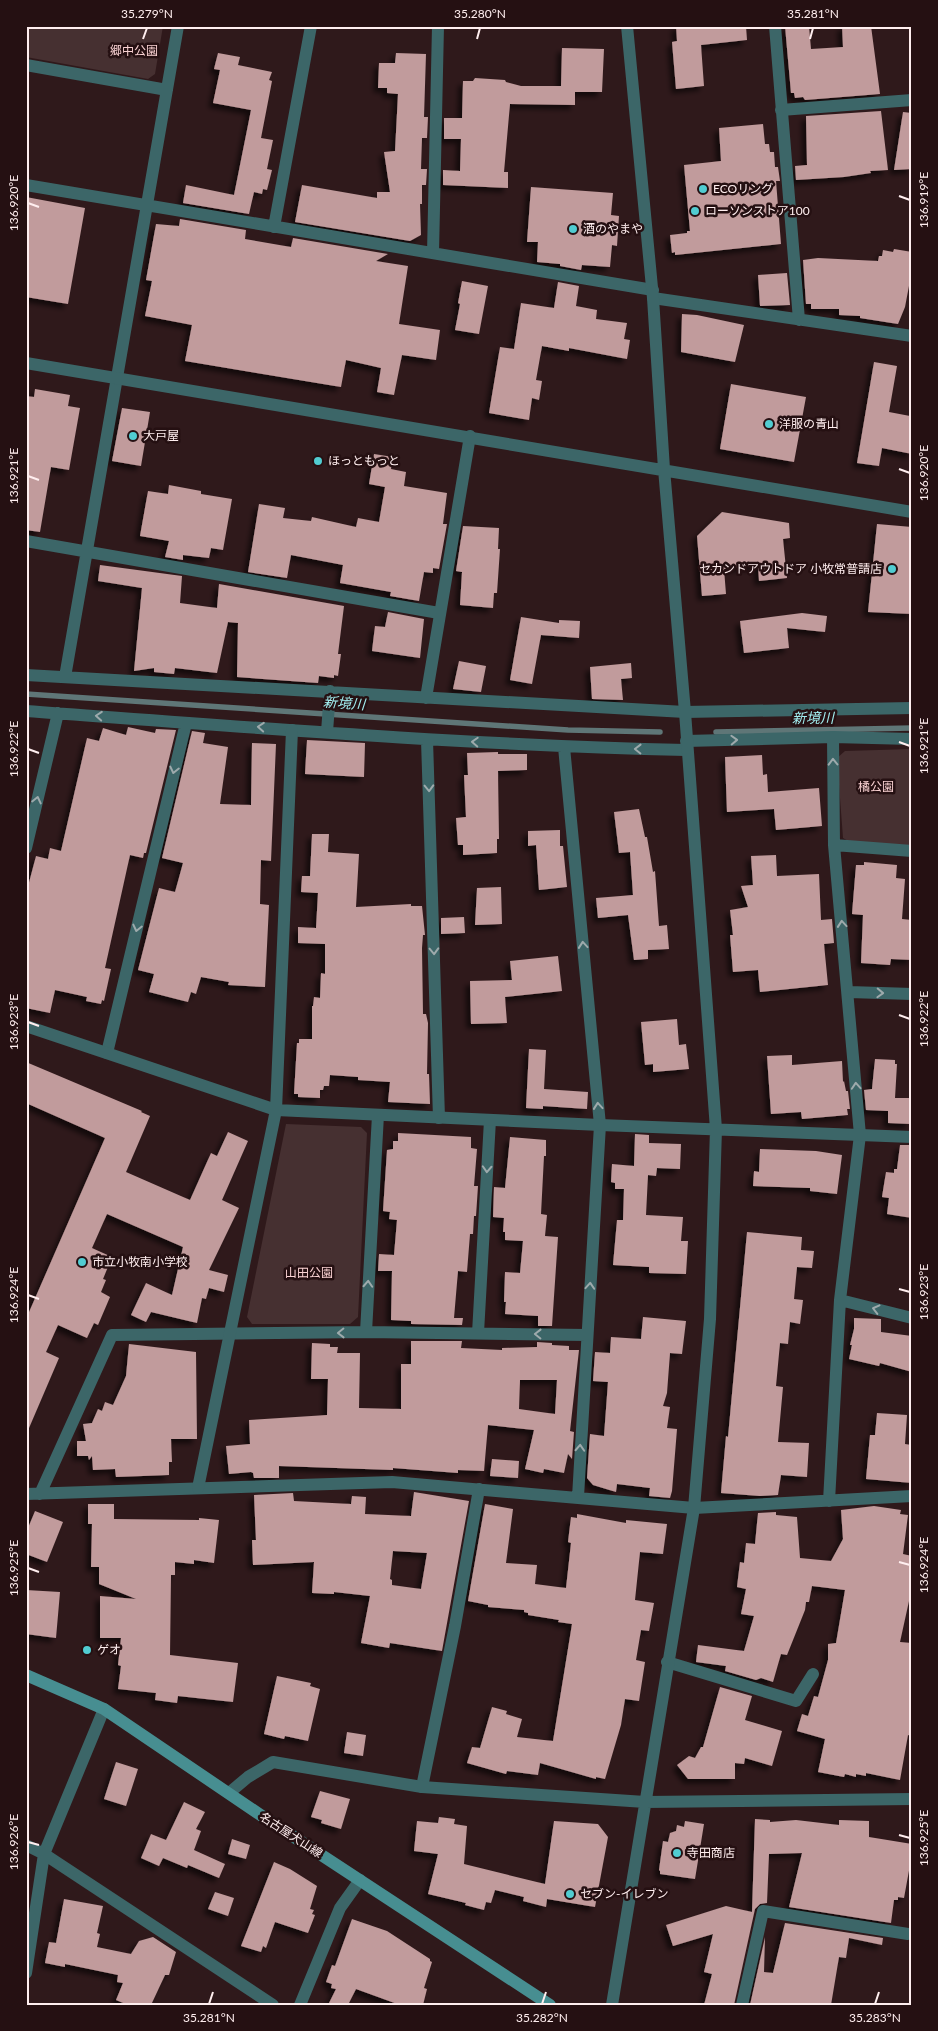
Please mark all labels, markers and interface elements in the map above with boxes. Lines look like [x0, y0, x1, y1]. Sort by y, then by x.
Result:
text: 35.279°N [121, 6, 173, 21]
text: 35.280°N [454, 6, 506, 21]
text: 35.281°N [787, 6, 839, 21]
park label: 郷中公園 [110, 43, 158, 58]
text: 136.919°E [916, 172, 931, 228]
text: 136.920°E [6, 175, 21, 231]
place label: ECOリング [713, 181, 773, 196]
marker: ECOリング [697, 183, 709, 195]
place label: ローソンストア100 [705, 203, 810, 218]
marker: ローソンストア100 [689, 205, 701, 217]
place label: 酒のやまや [583, 221, 643, 236]
marker: 酒のやまや [567, 223, 579, 235]
place label: 洋服の青山 [779, 416, 839, 431]
marker: 洋服の青山 [763, 418, 775, 430]
place label: 大戸屋 [143, 428, 179, 443]
marker: 大戸屋 [127, 430, 139, 442]
text: 136.920°E [916, 445, 931, 501]
text: 136.921°E [6, 448, 21, 504]
place label: ほっともっと [328, 453, 400, 468]
marker: ほっともっと [312, 455, 324, 467]
place label: セカンドアウトドア 小牧常普請店 [699, 561, 882, 576]
marker: セカンドアウトドア 小牧常普請店 [886, 563, 898, 575]
water label: 新境川 [322, 693, 368, 713]
water label: 新境川 [792, 709, 836, 726]
one-way arrow [94, 711, 102, 722]
text: 136.921°E [916, 718, 931, 774]
text: 136.922°E [6, 721, 21, 777]
one-way arrow [256, 722, 264, 733]
one-way arrow [731, 735, 739, 745]
one-way arrow [471, 737, 479, 748]
one-way arrow [633, 744, 641, 754]
one-way arrow [828, 758, 839, 766]
one-way arrow [170, 766, 180, 774]
park label: 橘公園 [858, 779, 894, 794]
one-way arrow [423, 785, 434, 793]
one-way arrow [31, 796, 42, 805]
one-way arrow [837, 920, 848, 928]
one-way arrow [132, 924, 143, 933]
one-way arrow [578, 940, 589, 948]
one-way arrow [429, 947, 439, 955]
one-way arrow [876, 988, 884, 998]
text: 136.922°E [916, 991, 931, 1047]
text: 136.923°E [6, 994, 21, 1050]
one-way arrow [851, 1082, 862, 1090]
one-way arrow [593, 1102, 604, 1110]
one-way arrow [481, 1165, 492, 1173]
place label: 市立小牧南小学校 [92, 1254, 188, 1269]
marker: 市立小牧南小学校 [76, 1256, 88, 1268]
text: 136.923°E [916, 1264, 931, 1320]
park label: 山田公園 [285, 1265, 333, 1280]
text: 136.924°E [6, 1267, 21, 1323]
one-way arrow [363, 1279, 374, 1287]
one-way arrow [584, 1282, 595, 1290]
one-way arrow [872, 1304, 880, 1314]
one-way arrow [336, 1328, 344, 1338]
one-way arrow [534, 1329, 542, 1339]
one-way arrow [575, 1444, 586, 1452]
text: 136.924°E [916, 1537, 931, 1593]
text: 136.925°E [6, 1540, 21, 1596]
place label: ゲオ [97, 1642, 121, 1657]
marker: ゲオ [81, 1644, 93, 1656]
street label: 名古屋犬山線 [257, 1809, 326, 1860]
text: 136.925°E [916, 1810, 931, 1866]
text: 136.926°E [6, 1814, 21, 1870]
place label: 寺田商店 [687, 1845, 735, 1860]
marker: 寺田商店 [671, 1847, 683, 1859]
place label: セブン-イレブン [580, 1886, 668, 1901]
marker: セブン-イレブン [564, 1888, 576, 1900]
text: 35.281°N [183, 2010, 235, 2025]
text: 35.282°N [516, 2010, 568, 2025]
text: 35.283°N [849, 2010, 901, 2025]

